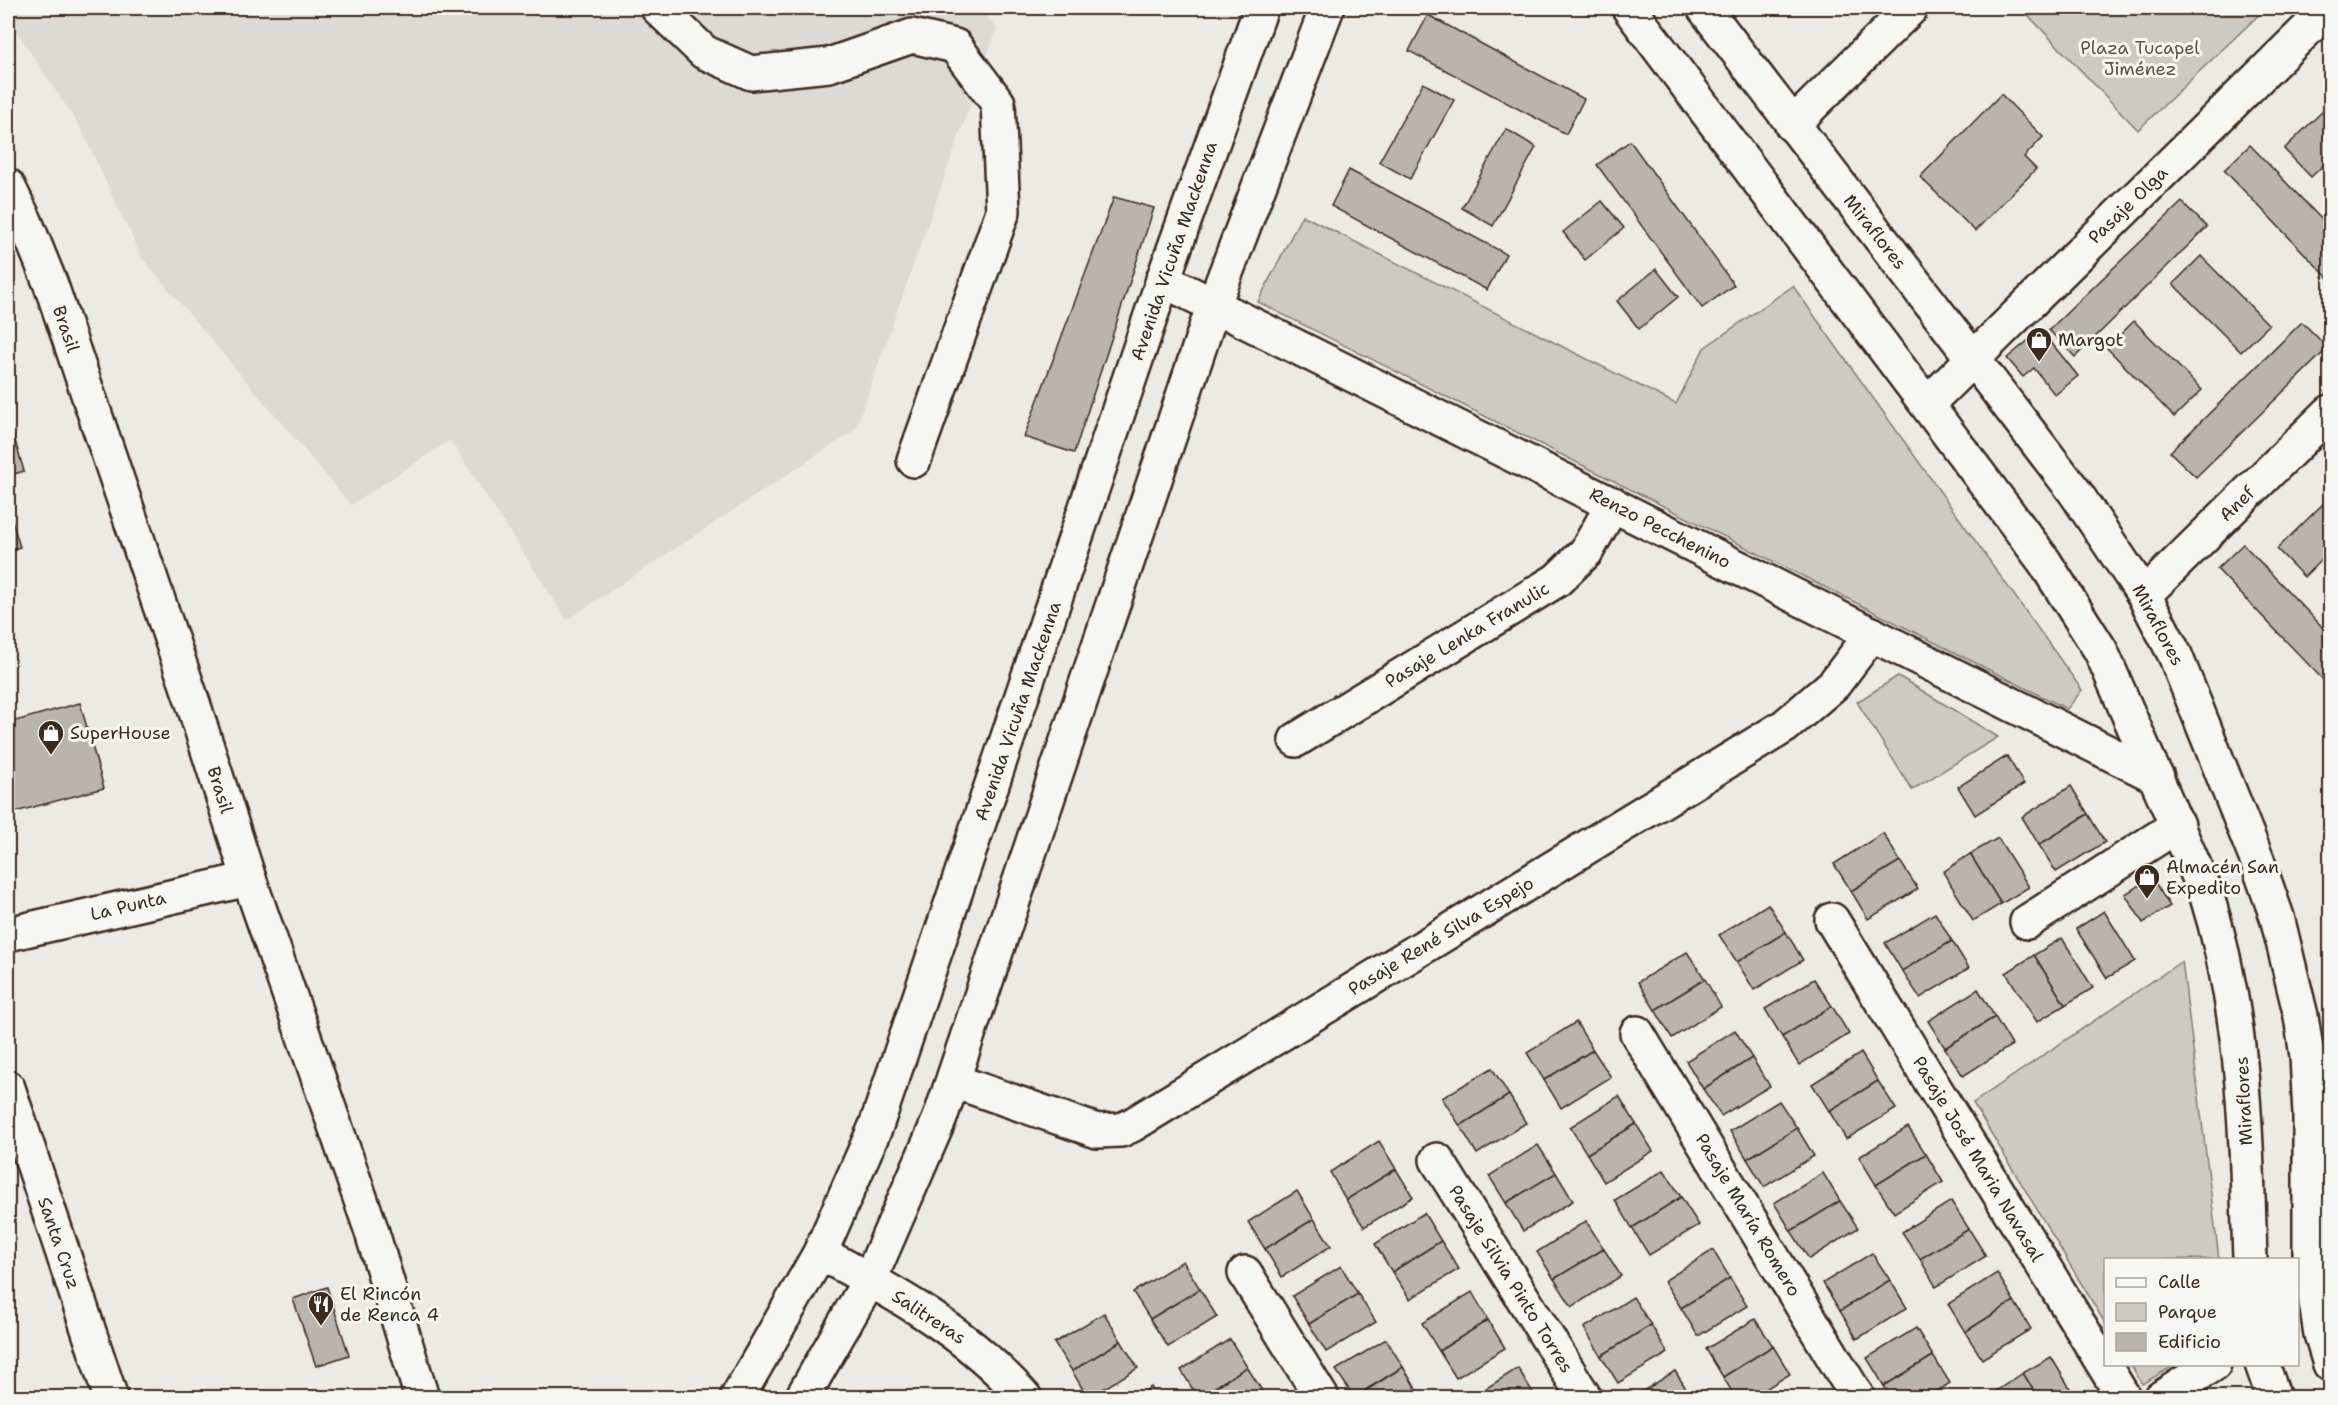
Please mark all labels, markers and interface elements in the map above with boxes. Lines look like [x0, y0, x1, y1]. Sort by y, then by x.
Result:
park label: Plaza Tucapel Jiménez [2080, 36, 2200, 81]
street label: Avenida Vicuña Mackenna [1125, 138, 1223, 364]
street label: Pasaje Olga [2083, 161, 2173, 249]
street label: Miraflores [1838, 189, 1912, 275]
street label: Brasil [47, 302, 85, 356]
shop icon: Margot [2024, 325, 2054, 363]
place label: Margot [2058, 328, 2124, 352]
street label: Anef [2214, 481, 2260, 527]
street label: Renzo Pecchenino [1585, 482, 1735, 574]
street label: Pasaje Lenka Franulic [1380, 576, 1554, 694]
street label: Miraflores [2126, 580, 2190, 670]
street label: Avenida Vicuña Mackenna [969, 598, 1067, 824]
shop icon: SuperHouse [36, 718, 66, 756]
place label: SuperHouse [70, 721, 171, 745]
street label: Brasil [201, 763, 239, 817]
place label: Almacén San Expedito [2166, 855, 2279, 900]
shop icon: Almacén San Expedito [2132, 862, 2162, 900]
street label: Pasaje René Silva Espejo [1344, 871, 1538, 1001]
street label: La Punta [88, 886, 168, 926]
street label: Pasaje José Maria Navasal [1907, 1052, 2049, 1267]
street label: Miraflores [2230, 1056, 2258, 1146]
street label: Pasaje María Romero [1690, 1129, 1806, 1301]
street label: Pasaje Silvia Pinto Torres [1443, 1180, 1579, 1378]
street label: Santa Cruz [32, 1194, 86, 1292]
legend [2104, 1258, 2299, 1366]
text: Calle [2158, 1270, 2201, 1294]
place label: El Rincón de Renca 4 [340, 1282, 439, 1327]
street label: Salitreras [887, 1284, 971, 1350]
restaurant icon: El Rincón de Renca 4 [306, 1289, 336, 1327]
text: Parque [2158, 1300, 2217, 1324]
text: Edificio [2158, 1330, 2221, 1354]

